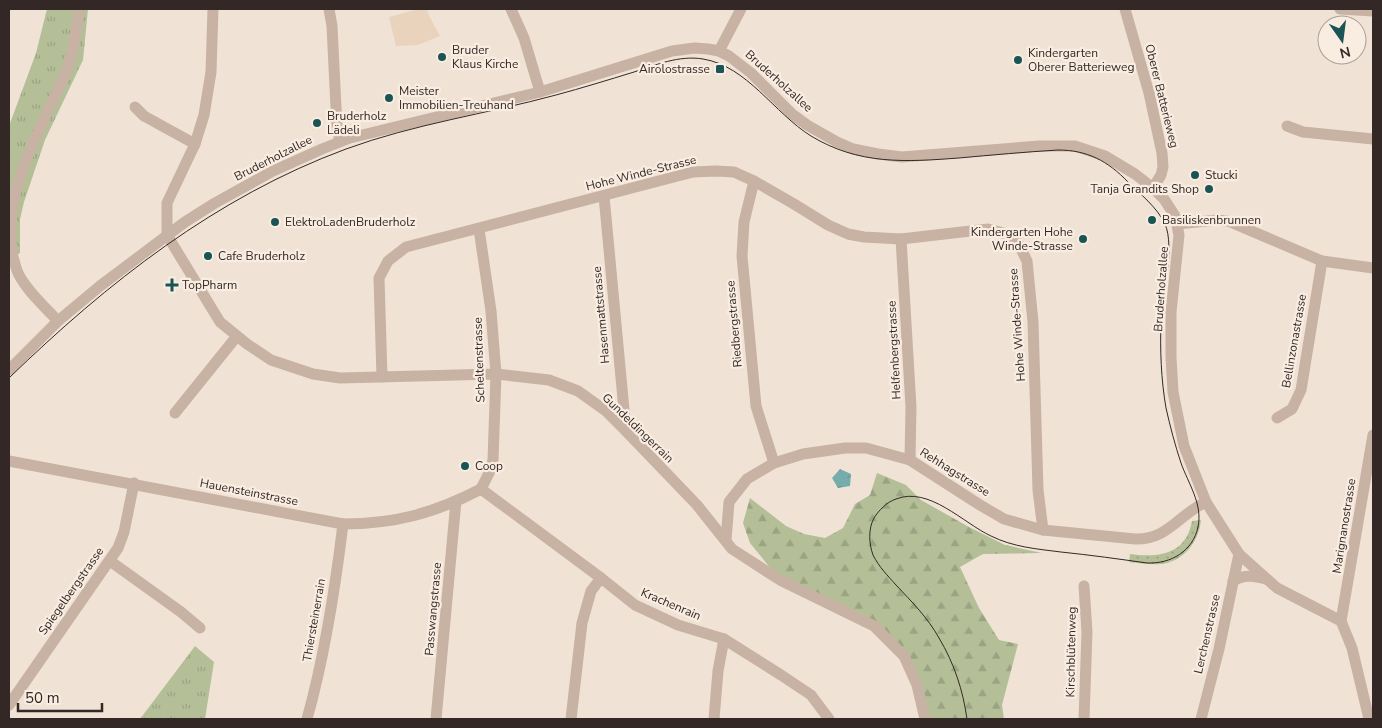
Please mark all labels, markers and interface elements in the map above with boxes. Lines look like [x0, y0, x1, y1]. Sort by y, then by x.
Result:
north arrow [1317, 15, 1367, 65]
place label: Bruder Klaus Kirche [452, 42, 518, 72]
street label: Oberer Batterieweg [1141, 42, 1183, 150]
text: N [1338, 42, 1352, 63]
place label: Kindergarten Oberer Batterieweg [1028, 45, 1134, 75]
street label: Bruderholzallee [742, 46, 816, 116]
marker: Bruder Klaus Kirche [436, 51, 448, 63]
marker: Kindergarten Oberer Batterieweg [1012, 54, 1024, 66]
place label: Airolostrasse [639, 61, 710, 77]
marker: Airolostrasse [714, 63, 726, 75]
place label: Meister Immobilien-Treuhand [399, 83, 514, 113]
marker: Meister Immobilien-Treuhand [383, 92, 395, 104]
place label: Bruderholz Lädeli [327, 108, 387, 138]
marker: Bruderholz Lädeli [311, 117, 323, 129]
street label: Bruderholzallee [231, 131, 315, 185]
street label: Hohe Winde-Strasse [584, 152, 698, 194]
place label: Stucki [1205, 167, 1238, 183]
marker: Stucki [1189, 169, 1201, 181]
place label: Tanja Grandits Shop [1090, 181, 1199, 197]
marker: Tanja Grandits Shop [1203, 183, 1215, 195]
place label: Basiliskenbrunnen [1162, 212, 1261, 228]
place label: ElektroLadenBruderholz [285, 214, 416, 230]
marker: Basiliskenbrunnen [1146, 214, 1158, 226]
marker: ElektroLadenBruderholz [269, 216, 281, 228]
place label: Kindergarten Hohe Winde-Strasse [971, 224, 1073, 254]
marker: Kindergarten Hohe Winde-Strasse [1077, 233, 1089, 245]
street label: Bruderholzallee [1150, 246, 1172, 332]
place label: Cafe Bruderholz [218, 248, 305, 264]
marker: Cafe Bruderholz [202, 250, 214, 262]
street label: Hasenmattstrasse [589, 266, 613, 364]
street label: Hohe Winde-Strasse [1005, 268, 1029, 382]
place label: TopPharm [182, 277, 237, 293]
marker: TopPharm [166, 279, 178, 291]
street label: Riedbergstrasse [722, 280, 746, 368]
street label: Bellinzonastrasse [1278, 293, 1310, 389]
street label: Helfenbergstrasse [883, 300, 905, 400]
street label: Scheltenstrasse [470, 317, 488, 403]
street label: Gundeldingerrain [599, 390, 677, 466]
street label: Rehhagstrasse [917, 444, 993, 500]
place label: Coop [475, 458, 503, 474]
marker: Coop [459, 460, 471, 472]
street label: Hauensteinstrasse [199, 475, 299, 509]
street label: Marignanostrasse [1329, 477, 1359, 575]
street label: Spiegelbergstrasse [35, 544, 107, 638]
street label: Passwangstrasse [421, 562, 445, 656]
street label: Thiersteinerrain [299, 577, 329, 663]
street label: Krachenrain [638, 584, 704, 624]
street label: Lerchenstrasse [1190, 593, 1224, 675]
street label: Kirschblütenweg [1062, 607, 1080, 697]
scale bar [18, 680, 101, 712]
text: 50 m [25, 688, 60, 708]

